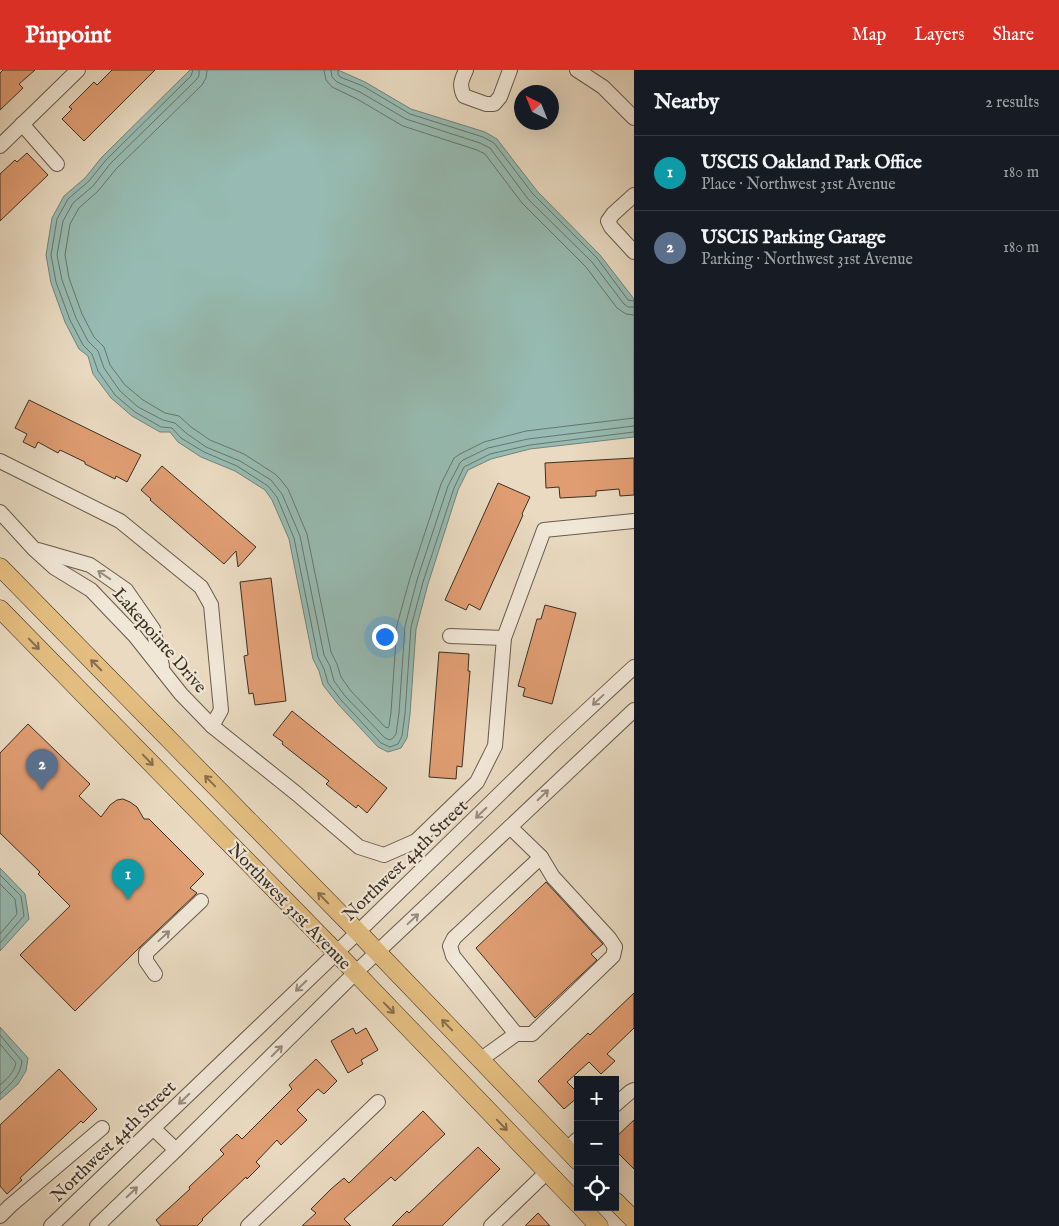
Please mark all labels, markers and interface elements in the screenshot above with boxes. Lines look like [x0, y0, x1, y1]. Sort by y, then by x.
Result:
text: Pinpoint [25, 20, 111, 51]
text: Map [852, 24, 886, 47]
text: Layers [914, 24, 965, 47]
text: Share [993, 24, 1034, 47]
north arrow [514, 85, 559, 130]
text: Nearby [654, 89, 719, 116]
text: 2 results [985, 93, 1039, 113]
text: USCIS Oakland Park Office [701, 151, 922, 175]
text: 1 [667, 163, 673, 183]
text: 180 m [1003, 163, 1039, 183]
text: Place · Northwest 31st Avenue [701, 175, 896, 195]
text: USCIS Parking Garage [701, 226, 886, 250]
text: 2 [666, 238, 674, 258]
text: 180 m [1003, 238, 1039, 258]
text: Parking · Northwest 31st Avenue [701, 250, 913, 270]
one-way arrow [97, 569, 111, 579]
street label: Lakepointe Drive [107, 583, 211, 698]
your location [372, 624, 398, 650]
one-way arrow [28, 638, 40, 650]
one-way arrow [90, 659, 102, 672]
one-way arrow [592, 694, 605, 706]
pin: 2 [26, 749, 58, 790]
one-way arrow [142, 754, 154, 766]
one-way arrow [204, 775, 216, 788]
one-way arrow [537, 790, 549, 802]
street label: Northwest 44th Street [339, 795, 473, 927]
one-way arrow [475, 806, 487, 819]
street label: Northwest 31st Avenue [222, 839, 356, 976]
pin: 1 [112, 859, 144, 900]
one-way arrow [318, 892, 330, 904]
one-way arrow [406, 913, 419, 925]
one-way arrow [157, 930, 170, 942]
one-way arrow [295, 980, 307, 993]
one-way arrow [383, 1002, 395, 1014]
one-way arrow [441, 1019, 453, 1031]
one-way arrow [270, 1045, 282, 1057]
street label: Northwest 44th Street [47, 1076, 181, 1208]
map controls [574, 1076, 619, 1211]
button: + [574, 1076, 619, 1121]
one-way arrow [177, 1093, 190, 1105]
one-way arrow [496, 1119, 508, 1131]
button: − [574, 1121, 619, 1166]
button: locate [574, 1166, 619, 1211]
one-way arrow [126, 1186, 138, 1198]

